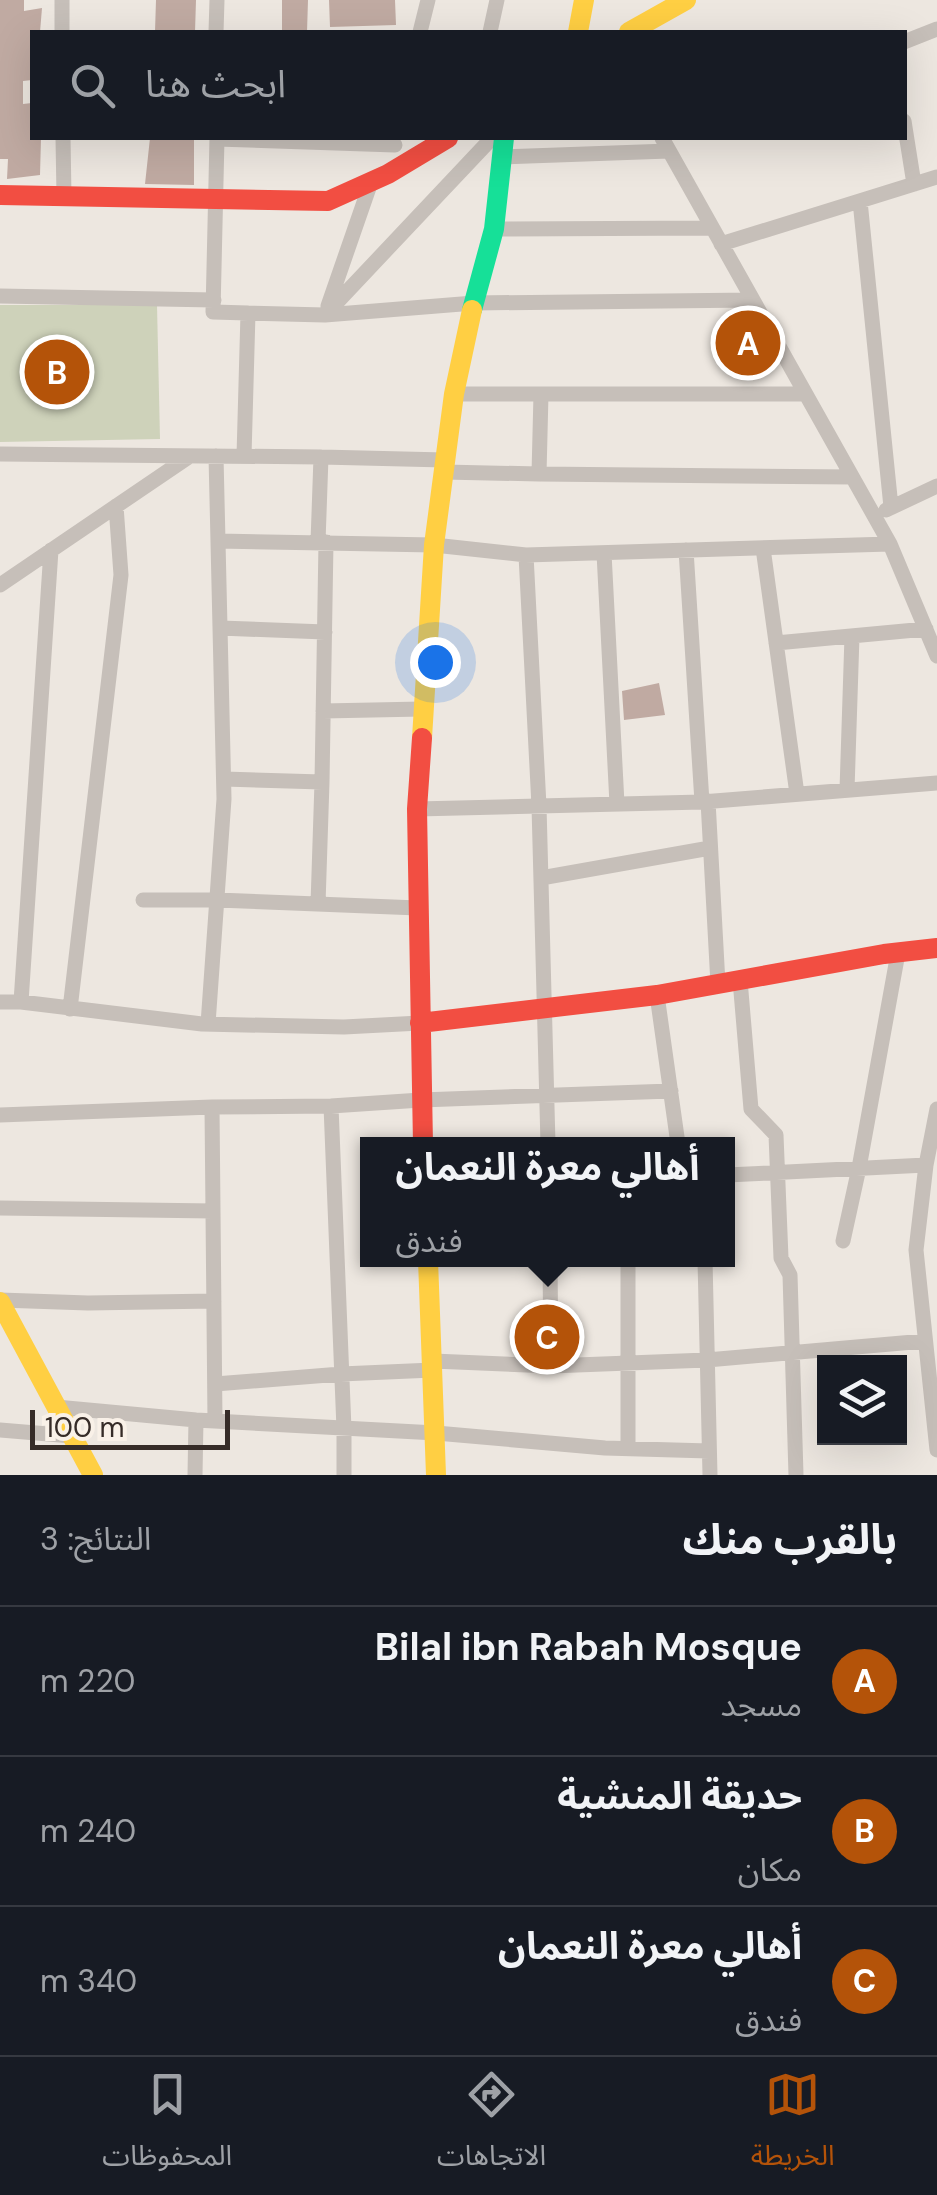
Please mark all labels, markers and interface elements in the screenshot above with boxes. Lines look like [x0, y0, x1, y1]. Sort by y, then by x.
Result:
search box [30, 30, 907, 140]
icon: search [65, 58, 120, 113]
text: ابحث هنا [145, 59, 286, 109]
pin: A [716, 306, 780, 380]
pin: B [24, 334, 90, 410]
your location [410, 637, 461, 688]
popup [360, 1137, 735, 1267]
text: أهالي معرة النعمان [395, 1142, 700, 1192]
text: فندق [395, 1220, 463, 1262]
pin: C [514, 1300, 580, 1374]
map controls [817, 1355, 907, 1445]
button: layers [817, 1355, 907, 1445]
scale bar [30, 1405, 230, 1450]
text: 100 m [45, 1409, 124, 1446]
text: بالقرب منك [682, 1512, 897, 1567]
text: النتائج: 3 [40, 1518, 151, 1560]
text: Bilal ibn Rabah Mosque [375, 1622, 802, 1672]
text: 220 m [40, 1660, 135, 1702]
text: A [853, 1660, 876, 1702]
text: مسجد [721, 1684, 802, 1726]
text: حديقة المنشية [557, 1771, 802, 1821]
text: 240 m [40, 1810, 136, 1852]
text: B [854, 1810, 875, 1852]
text: مكان [738, 1849, 802, 1891]
text: أهالي معرة النعمان [498, 1921, 802, 1971]
text: 340 m [40, 1960, 137, 2002]
text: C [853, 1960, 876, 2002]
text: فندق [735, 1999, 802, 2041]
tab: المحفوظات [102, 2067, 232, 2186]
tab: الاتجاهات [437, 2067, 546, 2186]
tab: الخريطة [751, 2067, 835, 2186]

